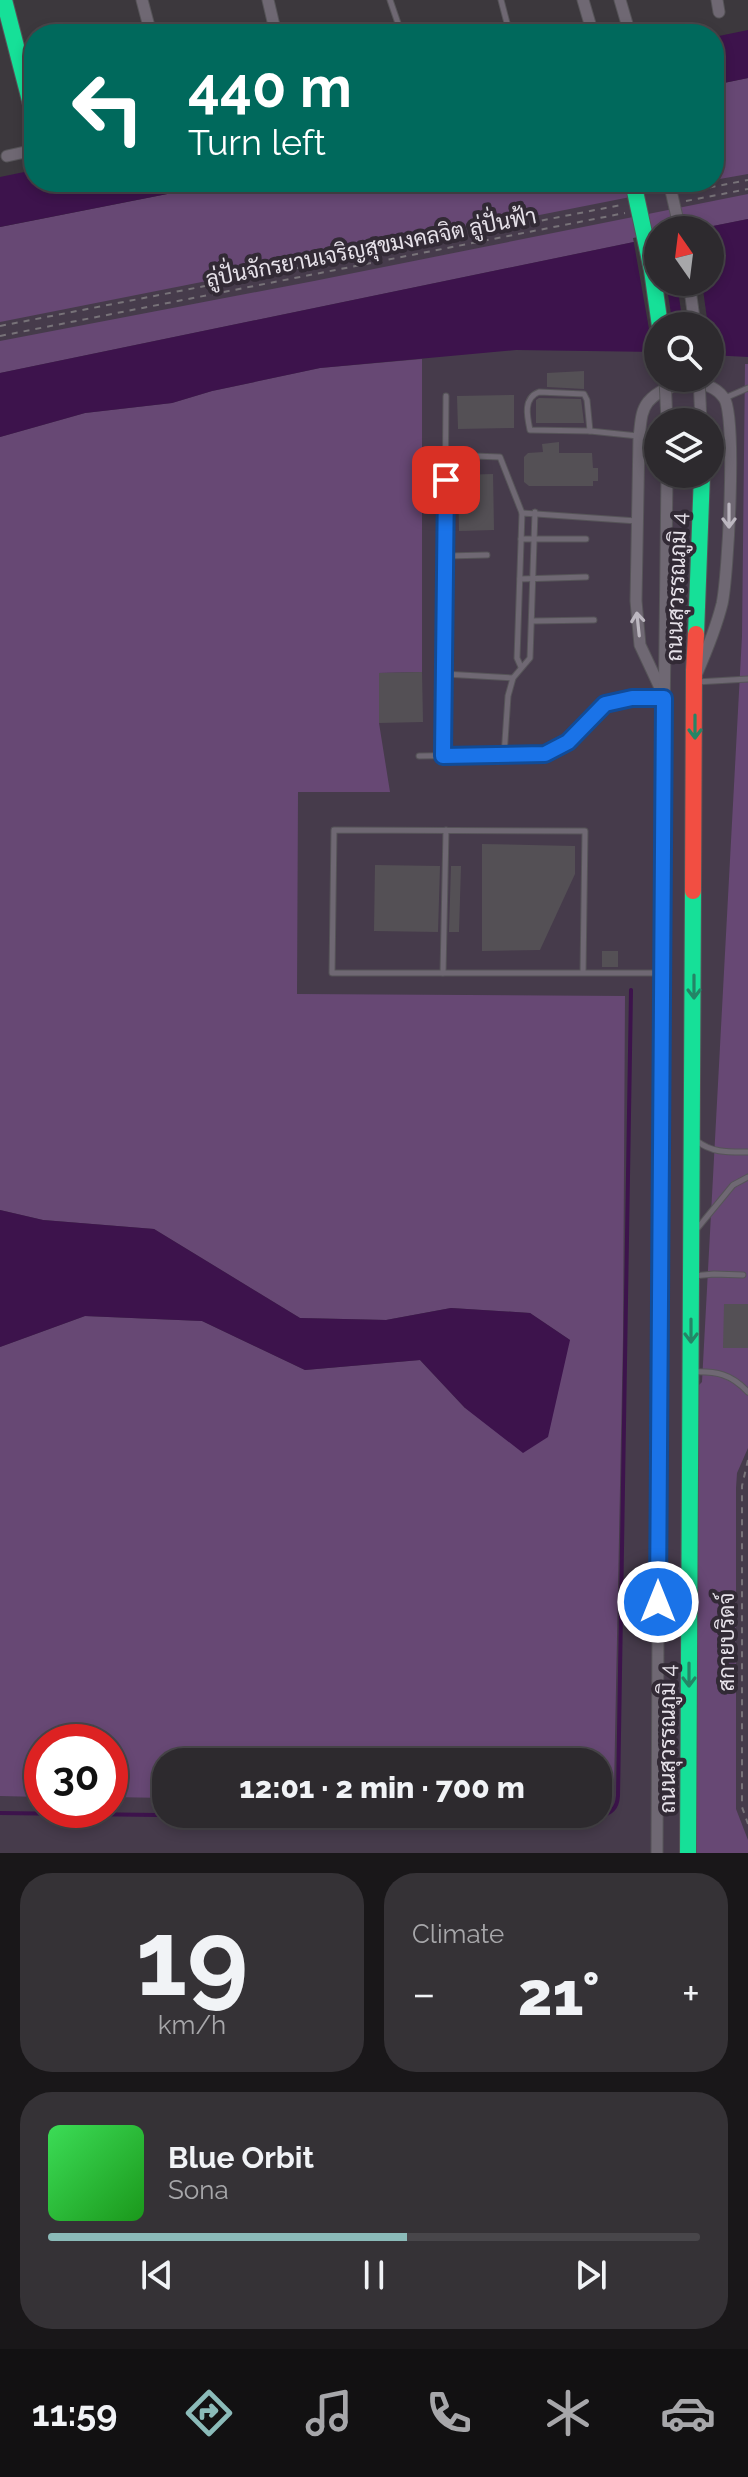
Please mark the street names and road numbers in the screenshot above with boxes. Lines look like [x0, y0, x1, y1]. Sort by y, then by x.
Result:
street label: ลู่ปั่นจักรยานเจริญสุขมงคลจิต ลู่ปั่นฟ้า [202, 197, 539, 295]
street label: ถนนสุวรรณภูมิ 4 [660, 512, 695, 662]
street label: สกายบริดจ์ [712, 1593, 739, 1691]
street label: ถนนสุวรรณภูมิ 4 [654, 1664, 683, 1814]

